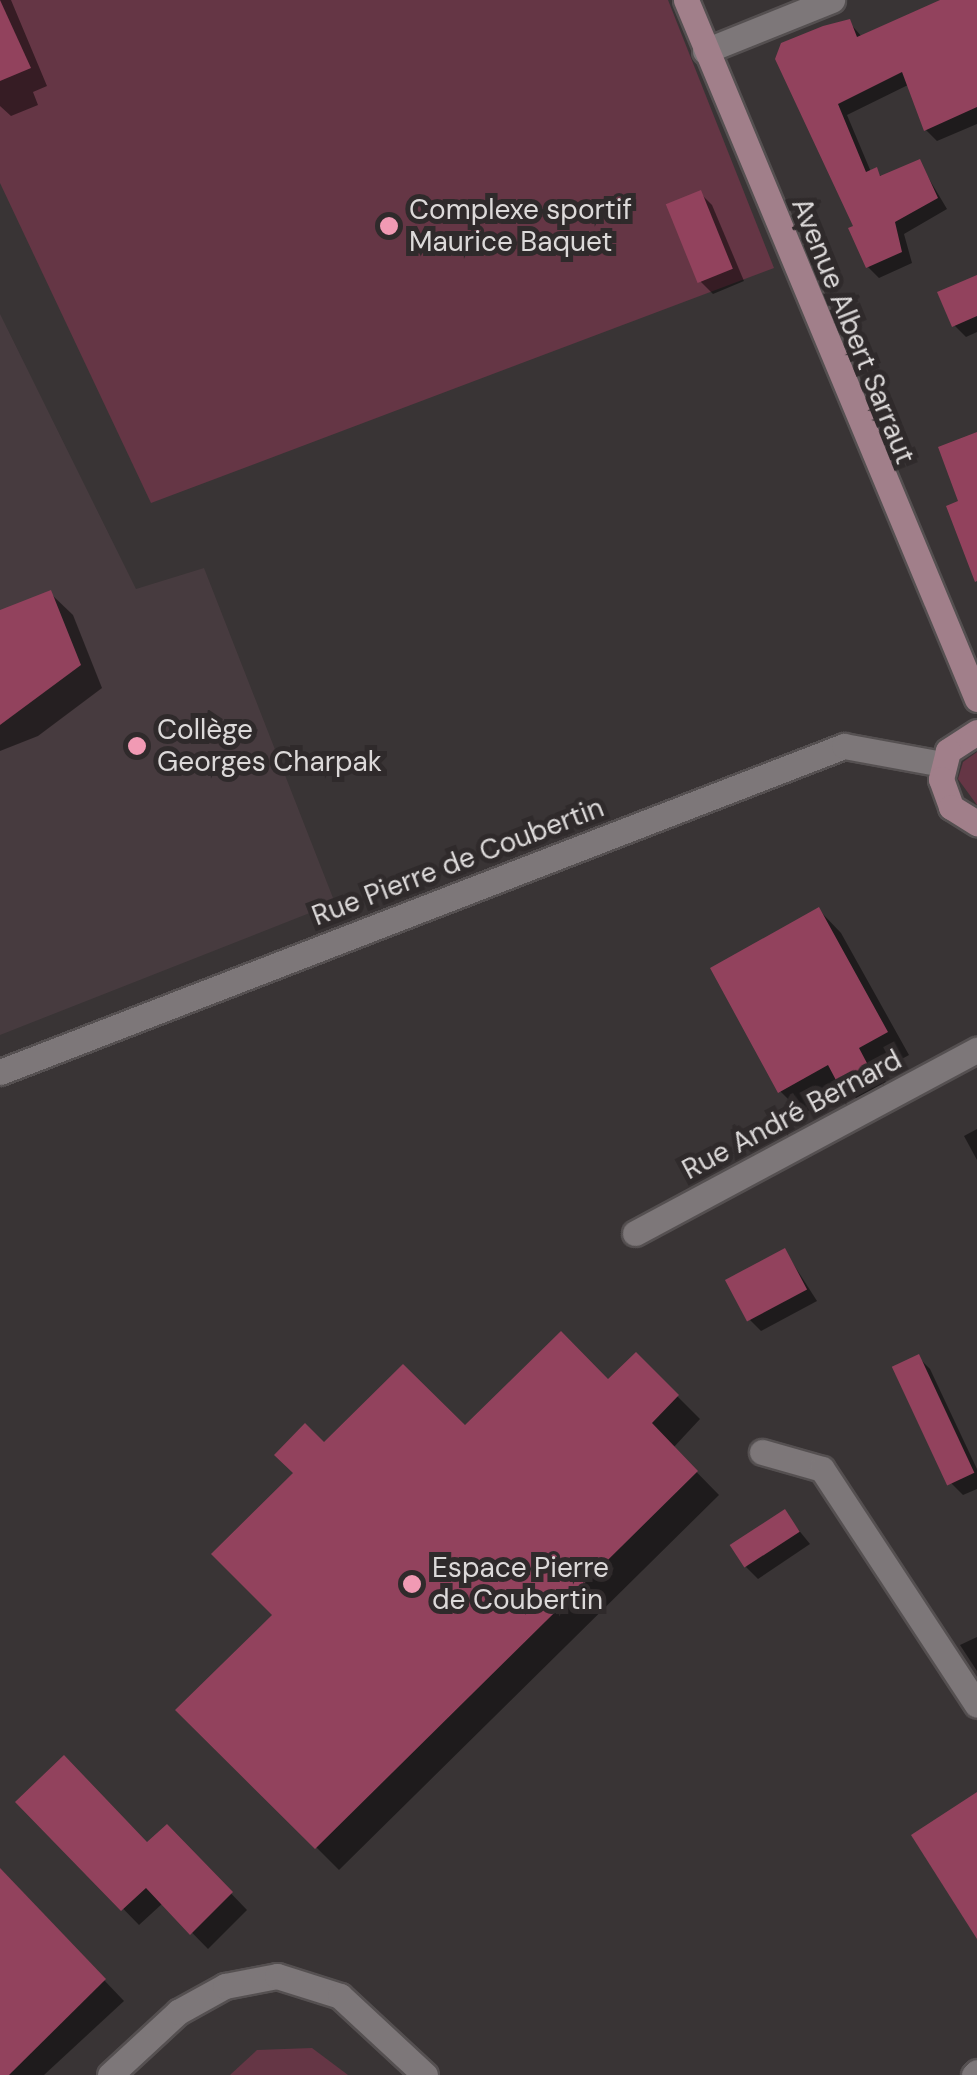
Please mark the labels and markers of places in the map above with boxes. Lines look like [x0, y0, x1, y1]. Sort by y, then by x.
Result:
place label: Complexe sportif Maurice Baquet [409, 193, 632, 259]
marker: Complexe sportif Maurice Baquet [378, 215, 400, 237]
place label: Collège Georges Charpak [157, 713, 382, 779]
marker: Collège Georges Charpak [126, 735, 148, 757]
place label: Espace Pierre de Coubertin [432, 1551, 609, 1617]
marker: Espace Pierre de Coubertin [401, 1573, 423, 1595]

